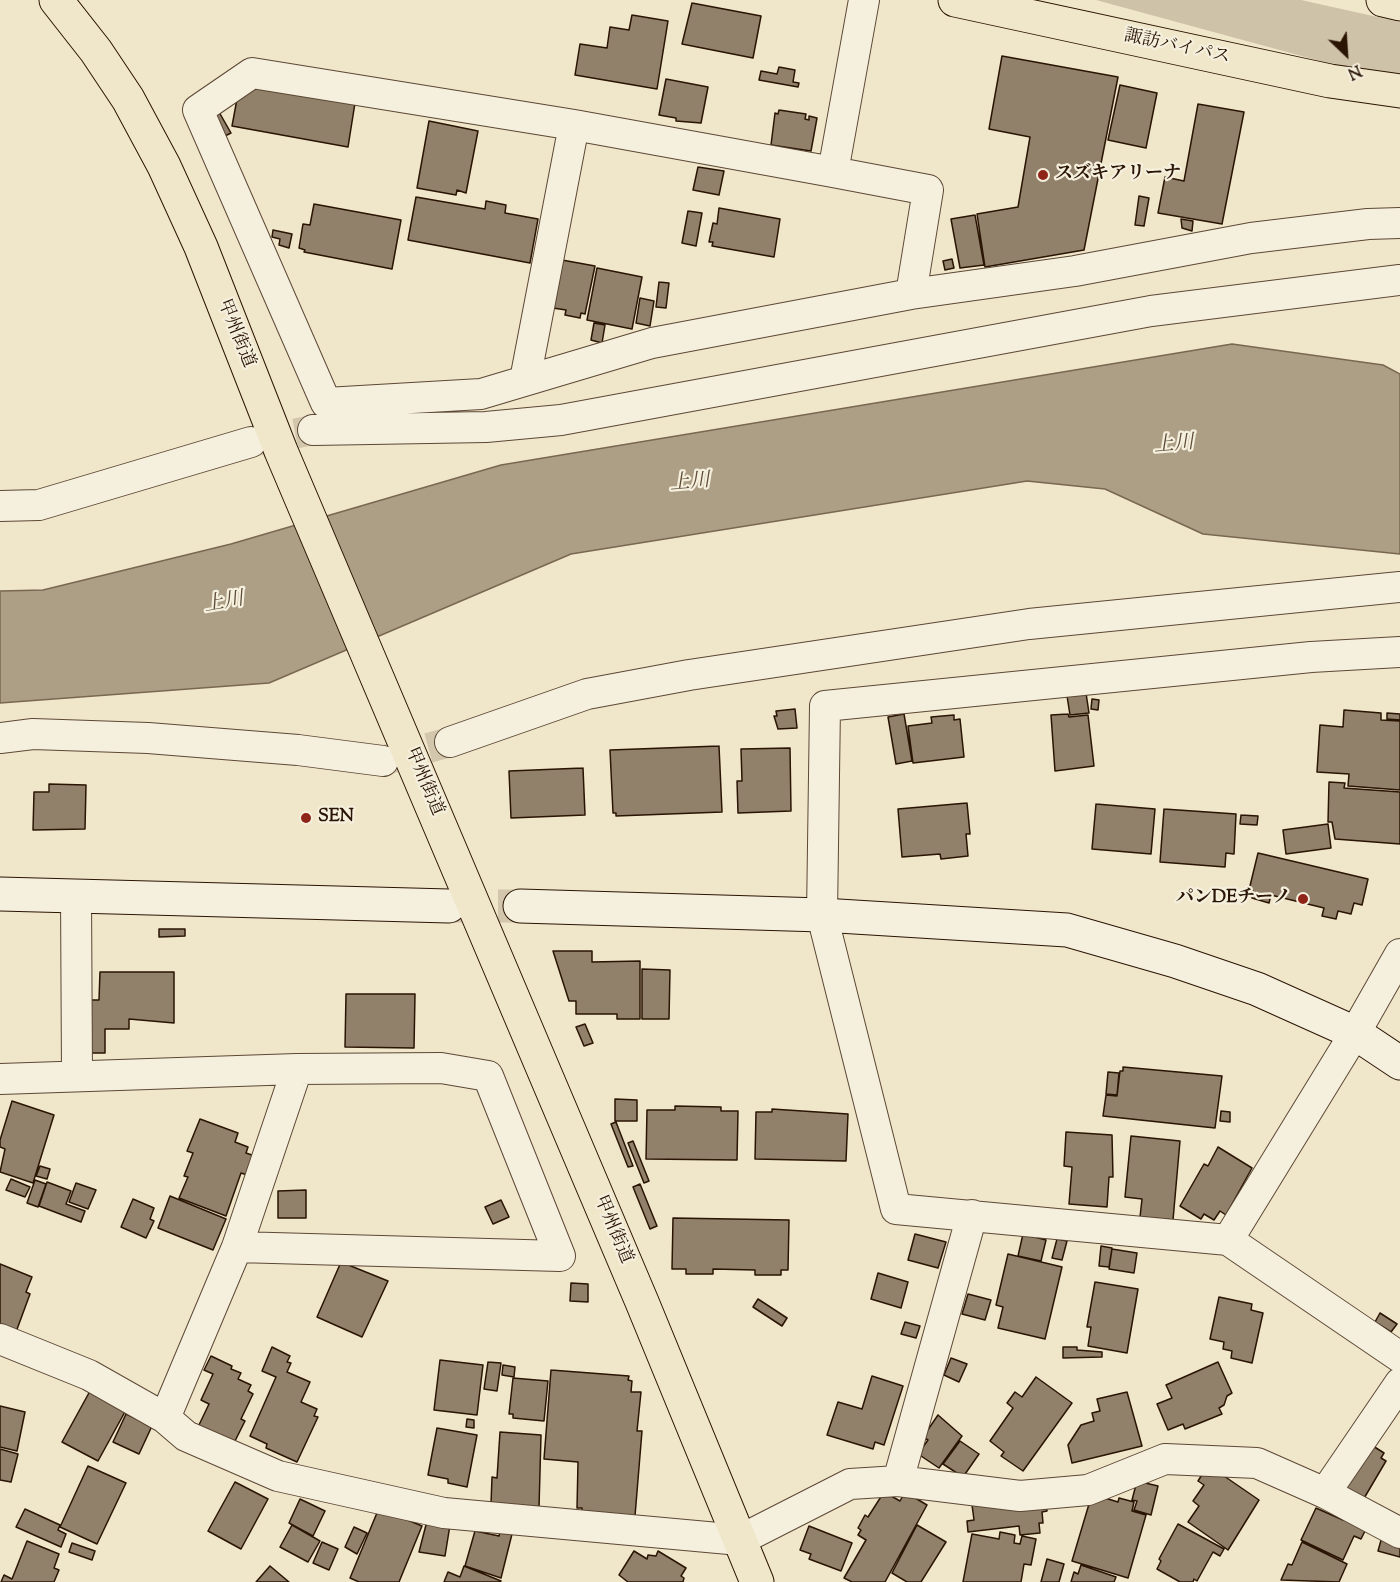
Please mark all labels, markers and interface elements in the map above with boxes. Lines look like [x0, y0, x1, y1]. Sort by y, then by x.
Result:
north arrow [1316, 24, 1376, 84]
street label: 諏訪バイパス [1122, 26, 1232, 70]
text: N [1343, 58, 1364, 84]
place label: スズキアリーナ [1055, 164, 1181, 186]
marker: スズキアリーナ [1036, 168, 1050, 182]
street label: 甲州街道 [212, 297, 258, 371]
water label: 上川 [1153, 432, 1195, 460]
water label: 上川 [669, 470, 711, 498]
water label: 上川 [202, 589, 246, 619]
street label: 甲州街道 [399, 745, 447, 819]
place label: SEN [318, 807, 354, 829]
marker: SEN [299, 811, 313, 825]
place label: パンDEチーノ [1176, 888, 1291, 910]
marker: パンDEチーノ [1296, 892, 1310, 906]
street label: 甲州街道 [588, 1193, 636, 1267]

